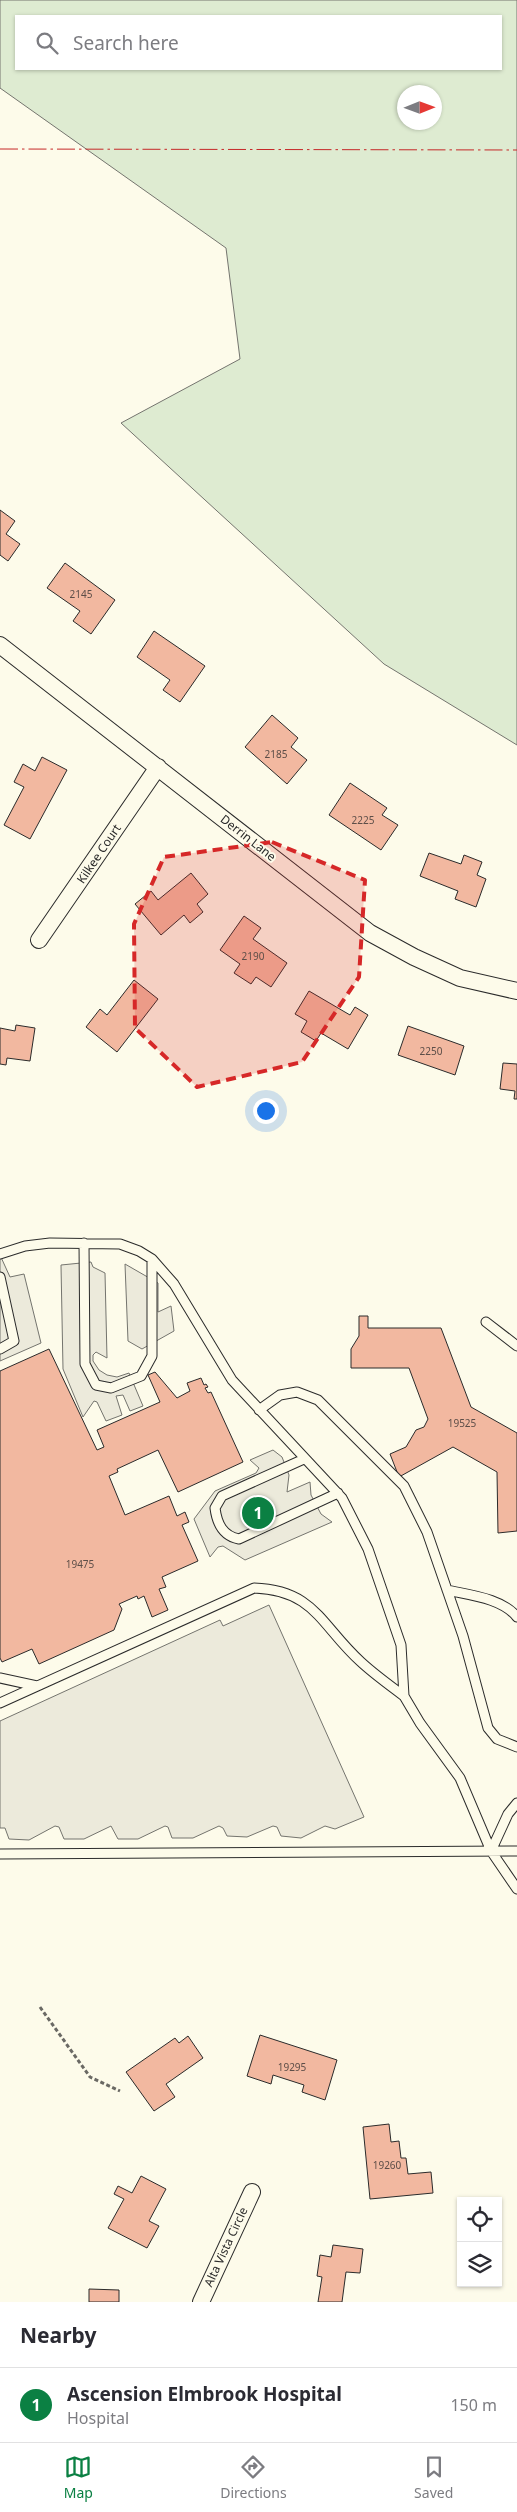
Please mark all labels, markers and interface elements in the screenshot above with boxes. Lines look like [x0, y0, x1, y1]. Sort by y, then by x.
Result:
search box [15, 15, 502, 70]
icon: search [33, 29, 61, 57]
text: Search here [73, 30, 179, 56]
north arrow [397, 85, 442, 130]
house number: 2145 [70, 587, 93, 601]
house number: 2185 [265, 747, 288, 761]
street label: Derrin Lane [217, 811, 280, 865]
house number: 2225 [352, 813, 375, 827]
street label: Kilkee Court [72, 820, 125, 887]
house number: 2190 [242, 949, 265, 963]
house number: 2250 [420, 1044, 443, 1058]
your location [253, 1098, 279, 1124]
house number: 19525 [448, 1416, 477, 1430]
pin: 1 [242, 1494, 274, 1532]
house number: 19475 [66, 1557, 95, 1571]
house number: 19295 [278, 2060, 307, 2074]
house number: 19260 [373, 2158, 402, 2172]
map controls [457, 2197, 502, 2287]
button: locate [457, 2197, 502, 2242]
street label: Alta Vista Circle [200, 2204, 252, 2289]
button: layers [457, 2242, 502, 2287]
text: Nearby [20, 2321, 96, 2349]
text: Ascension Elmbrook Hospital [67, 2381, 342, 2407]
text: 1 [31, 2394, 41, 2416]
text: 150 m [450, 2394, 497, 2416]
text: Hospital [67, 2407, 129, 2429]
tab: Map [64, 2453, 93, 2502]
tab: Directions [220, 2453, 287, 2502]
tab: Saved [414, 2453, 453, 2502]

